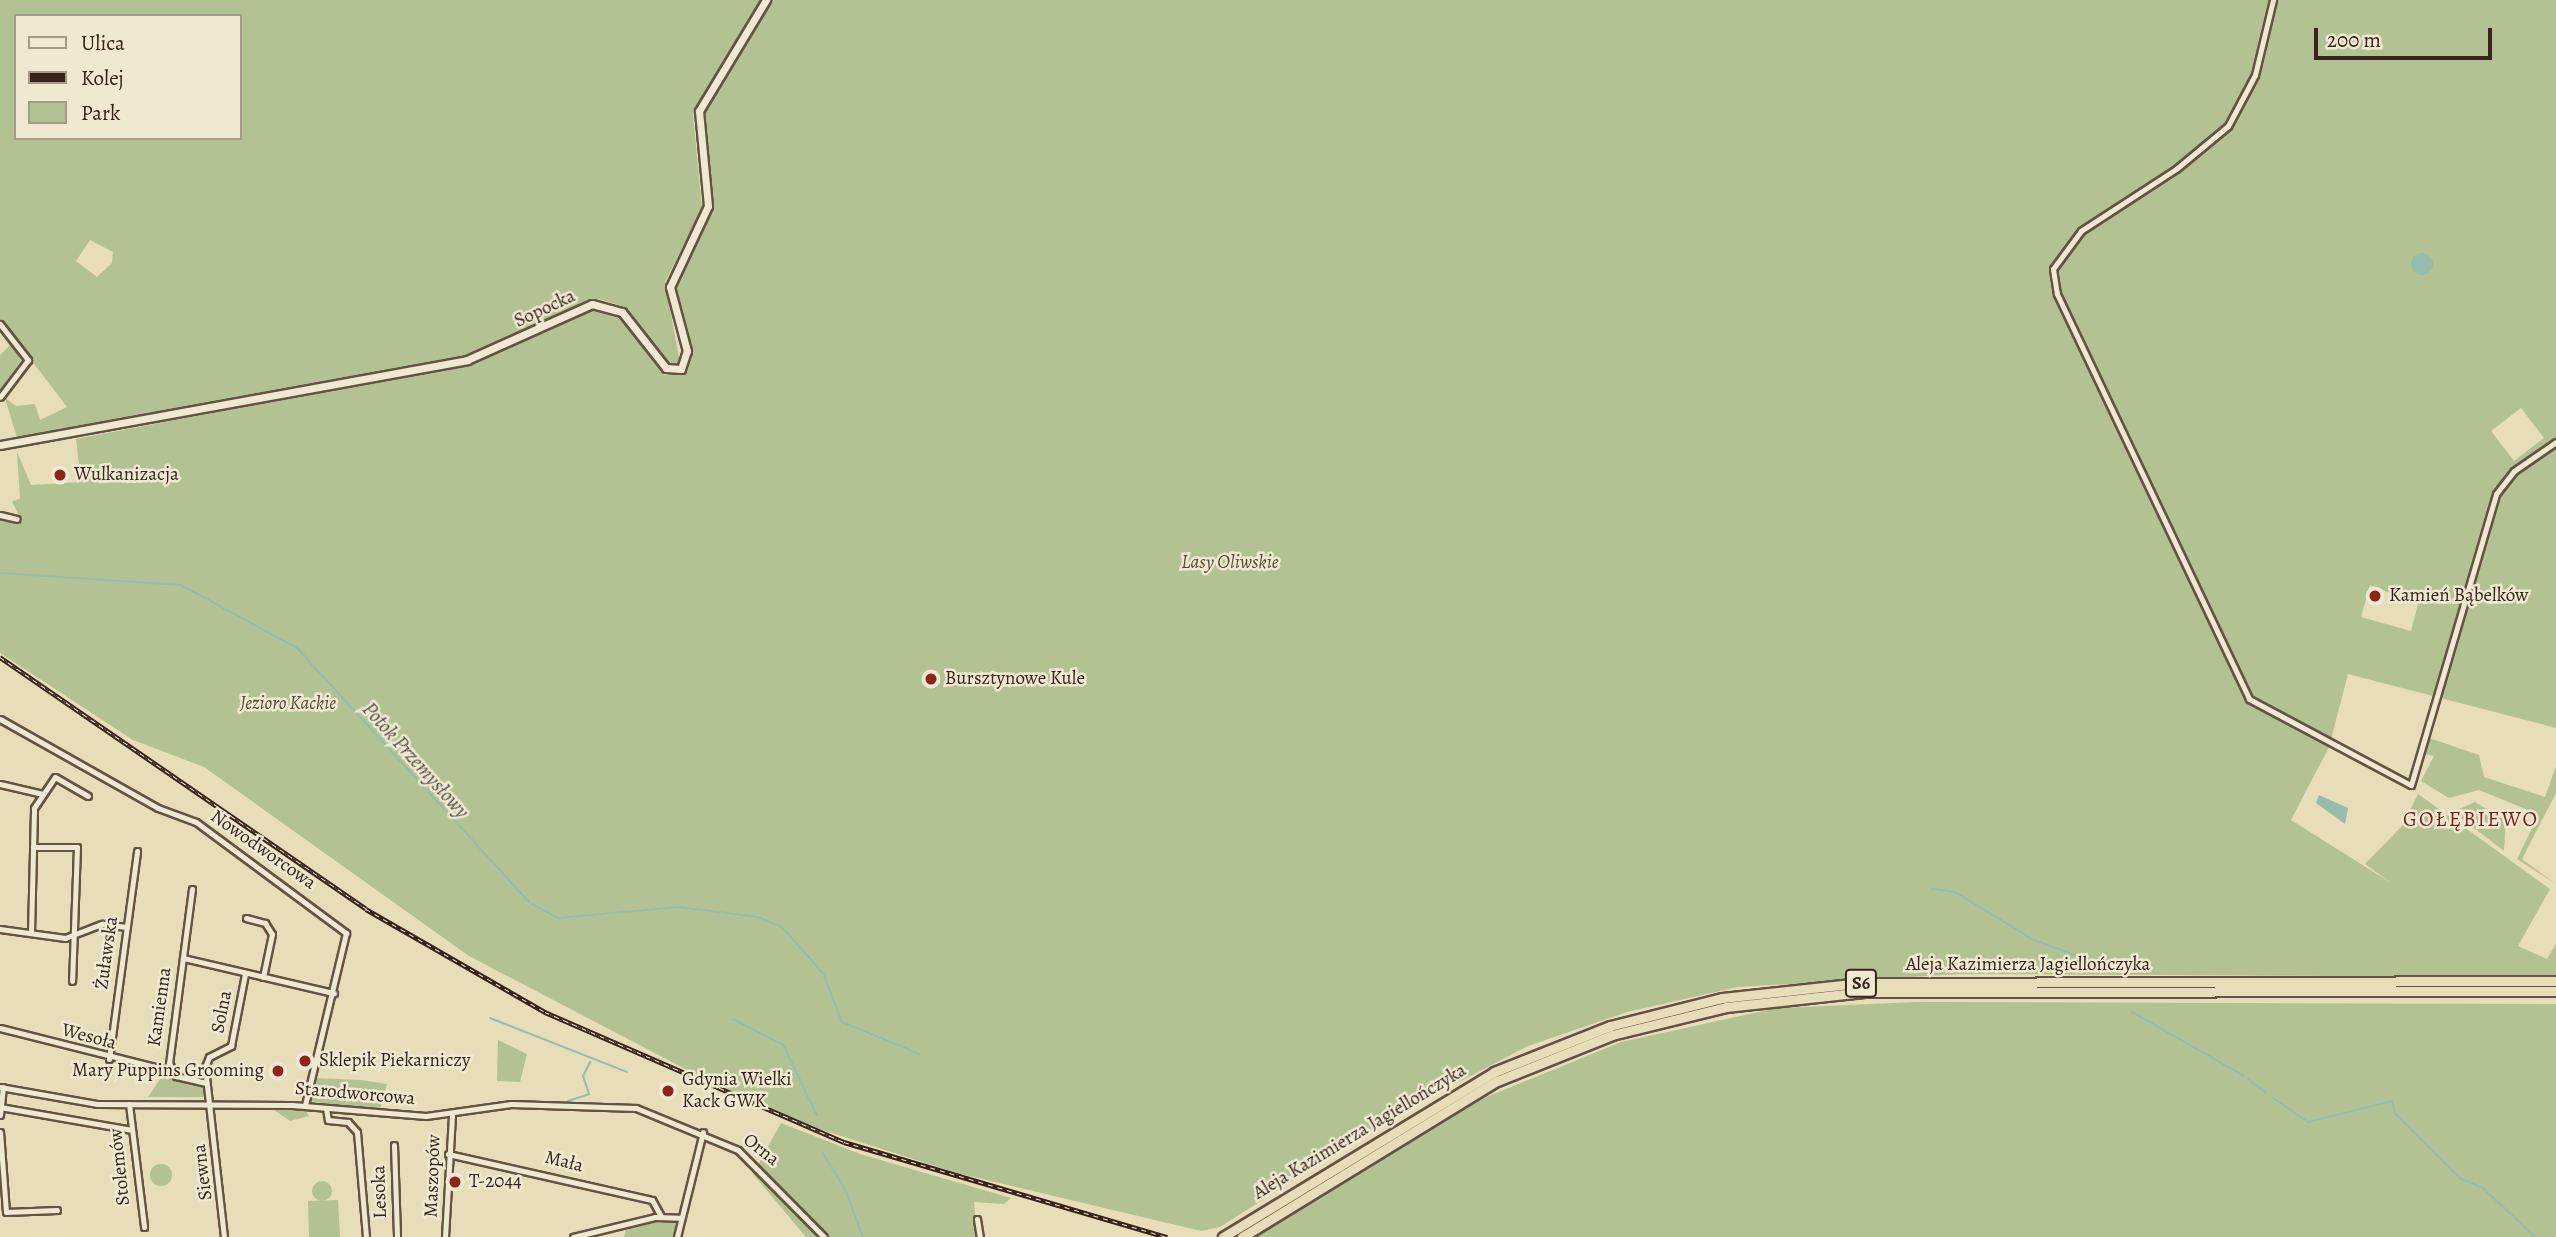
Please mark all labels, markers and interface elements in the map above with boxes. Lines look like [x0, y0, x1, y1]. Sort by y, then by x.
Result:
legend [14, 14, 242, 140]
scale bar [2318, 14, 2496, 58]
text: 200 m [2327, 26, 2381, 54]
text: Ulica [81, 29, 125, 57]
text: Kolej [81, 64, 124, 92]
text: Park [81, 99, 120, 127]
street label: Sopocka [511, 285, 579, 333]
place label: Wulkanizacja [74, 464, 179, 486]
marker: Wulkanizacja [52, 467, 68, 483]
park label: Lasy Oliwskie [1181, 552, 1279, 574]
place label: Kamień Bąbelków [2389, 585, 2528, 607]
marker: Kamień Bąbelków [2367, 588, 2383, 604]
place label: Bursztynowe Kule [945, 668, 1085, 690]
marker: Bursztynowe Kule [923, 671, 939, 687]
park label: Jezioro Kackie [240, 693, 336, 715]
water label: Potok Przemysłowy [357, 697, 475, 823]
street label: Nowodworcowa [206, 805, 320, 895]
district label: GOŁĘBIEWO [2404, 806, 2538, 832]
street label: Żuławska [91, 915, 123, 991]
street label: Aleja Kazimierza Jagiellończyka [1906, 954, 2150, 976]
street label: Kamienna [143, 966, 177, 1048]
road number: S6 [1843, 968, 1878, 998]
street label: Solna [207, 989, 237, 1035]
street label: Wesoła [59, 1019, 119, 1055]
place label: Sklepik Piekarniczy [319, 1050, 470, 1072]
marker: Sklepik Piekarniczy [297, 1053, 313, 1069]
street label: Aleja Kazimierza Jagiellończyka [1249, 1059, 1471, 1205]
place label: Mary Puppins Grooming [72, 1060, 264, 1082]
marker: Mary Puppins Grooming [270, 1063, 286, 1079]
place label: Gdynia Wielki Kack GWK [682, 1069, 792, 1113]
street label: Starodworcowa [294, 1077, 416, 1111]
marker: Gdynia Wielki Kack GWK [660, 1083, 676, 1099]
street label: Stolemów [105, 1127, 135, 1207]
street label: Orna [738, 1129, 784, 1171]
street label: Maszopów [420, 1134, 446, 1218]
street label: Siewna [188, 1143, 218, 1201]
street label: Mała [542, 1146, 586, 1178]
street label: Lesoka [368, 1165, 392, 1219]
place label: T-2044 [469, 1171, 522, 1193]
marker: T-2044 [447, 1174, 463, 1190]

